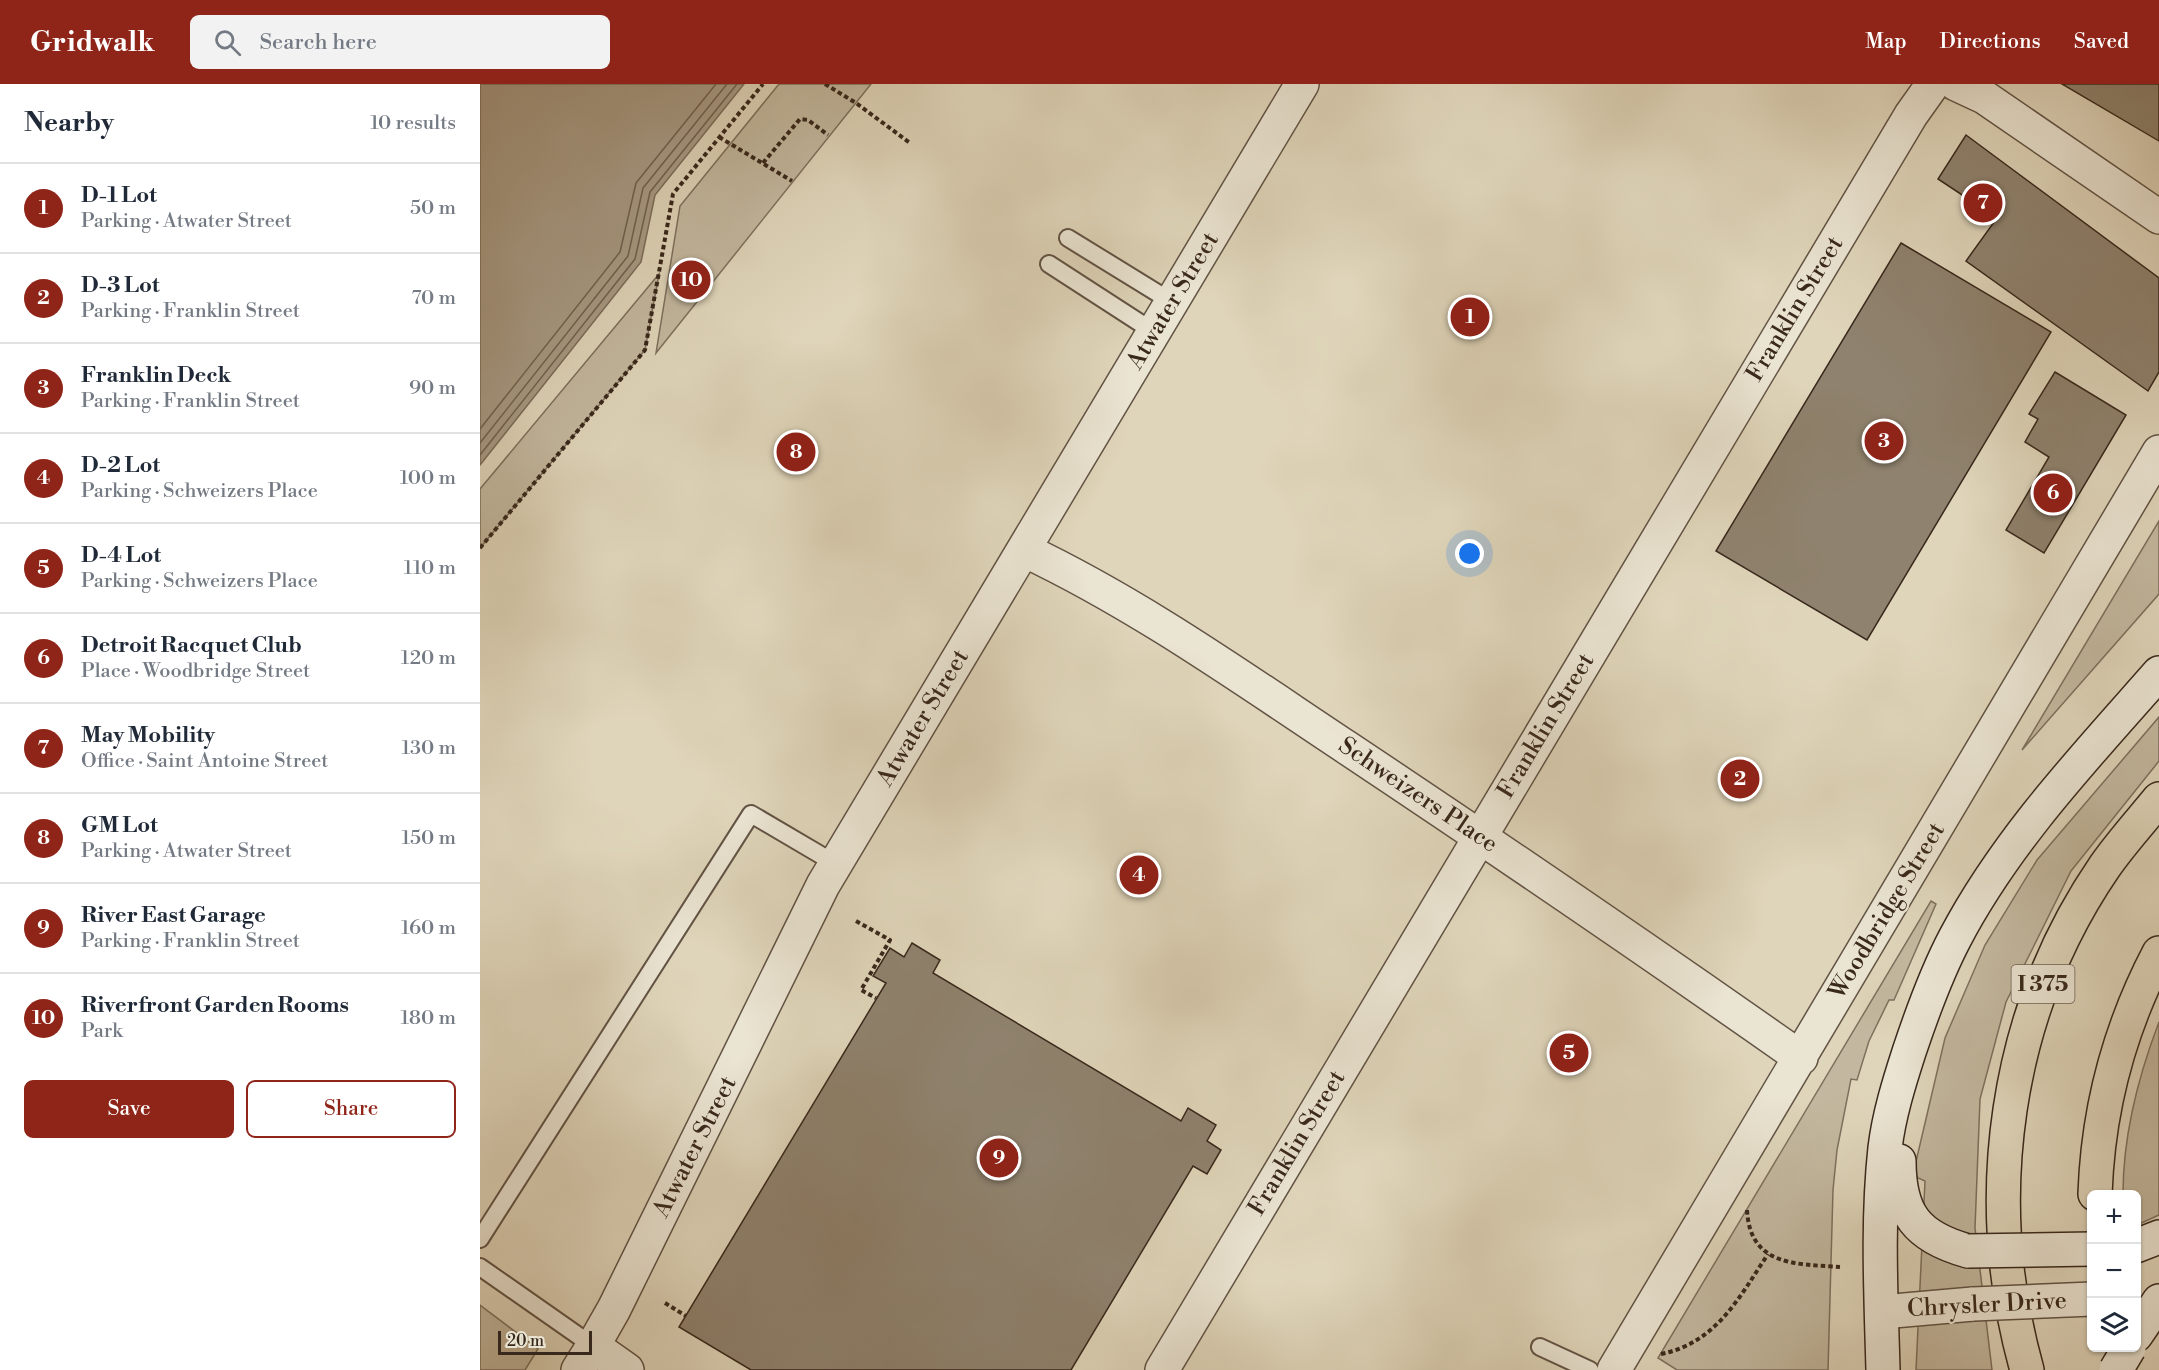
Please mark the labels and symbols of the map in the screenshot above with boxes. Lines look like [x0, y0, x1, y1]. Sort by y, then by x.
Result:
pin: 7 [1964, 180, 2002, 226]
street label: Atwater Street [1120, 227, 1226, 376]
street label: Franklin Street [1740, 230, 1850, 387]
pin: 10 [672, 258, 710, 302]
pin: 1 [1450, 294, 1490, 340]
pin: 3 [1864, 418, 1904, 464]
pin: 8 [776, 430, 816, 475]
pin: 6 [2034, 470, 2072, 516]
your location [1455, 539, 1484, 568]
street label: Atwater Street [870, 644, 976, 793]
street label: Franklin Street [1491, 647, 1601, 804]
street label: Schweizers Place [1333, 731, 1503, 859]
pin: 2 [1720, 756, 1760, 802]
street label: Woodbridge Street [1822, 817, 1952, 1006]
pin: 4 [1120, 852, 1158, 898]
road number: I 375 [2012, 965, 2074, 1003]
pin: 5 [1550, 1030, 1588, 1076]
street label: Franklin Street [1242, 1064, 1352, 1221]
street label: Atwater Street [646, 1071, 744, 1224]
pin: 9 [980, 1136, 1018, 1180]
street label: Chrysler Drive [1906, 1286, 2068, 1324]
scale bar [498, 1328, 592, 1356]

